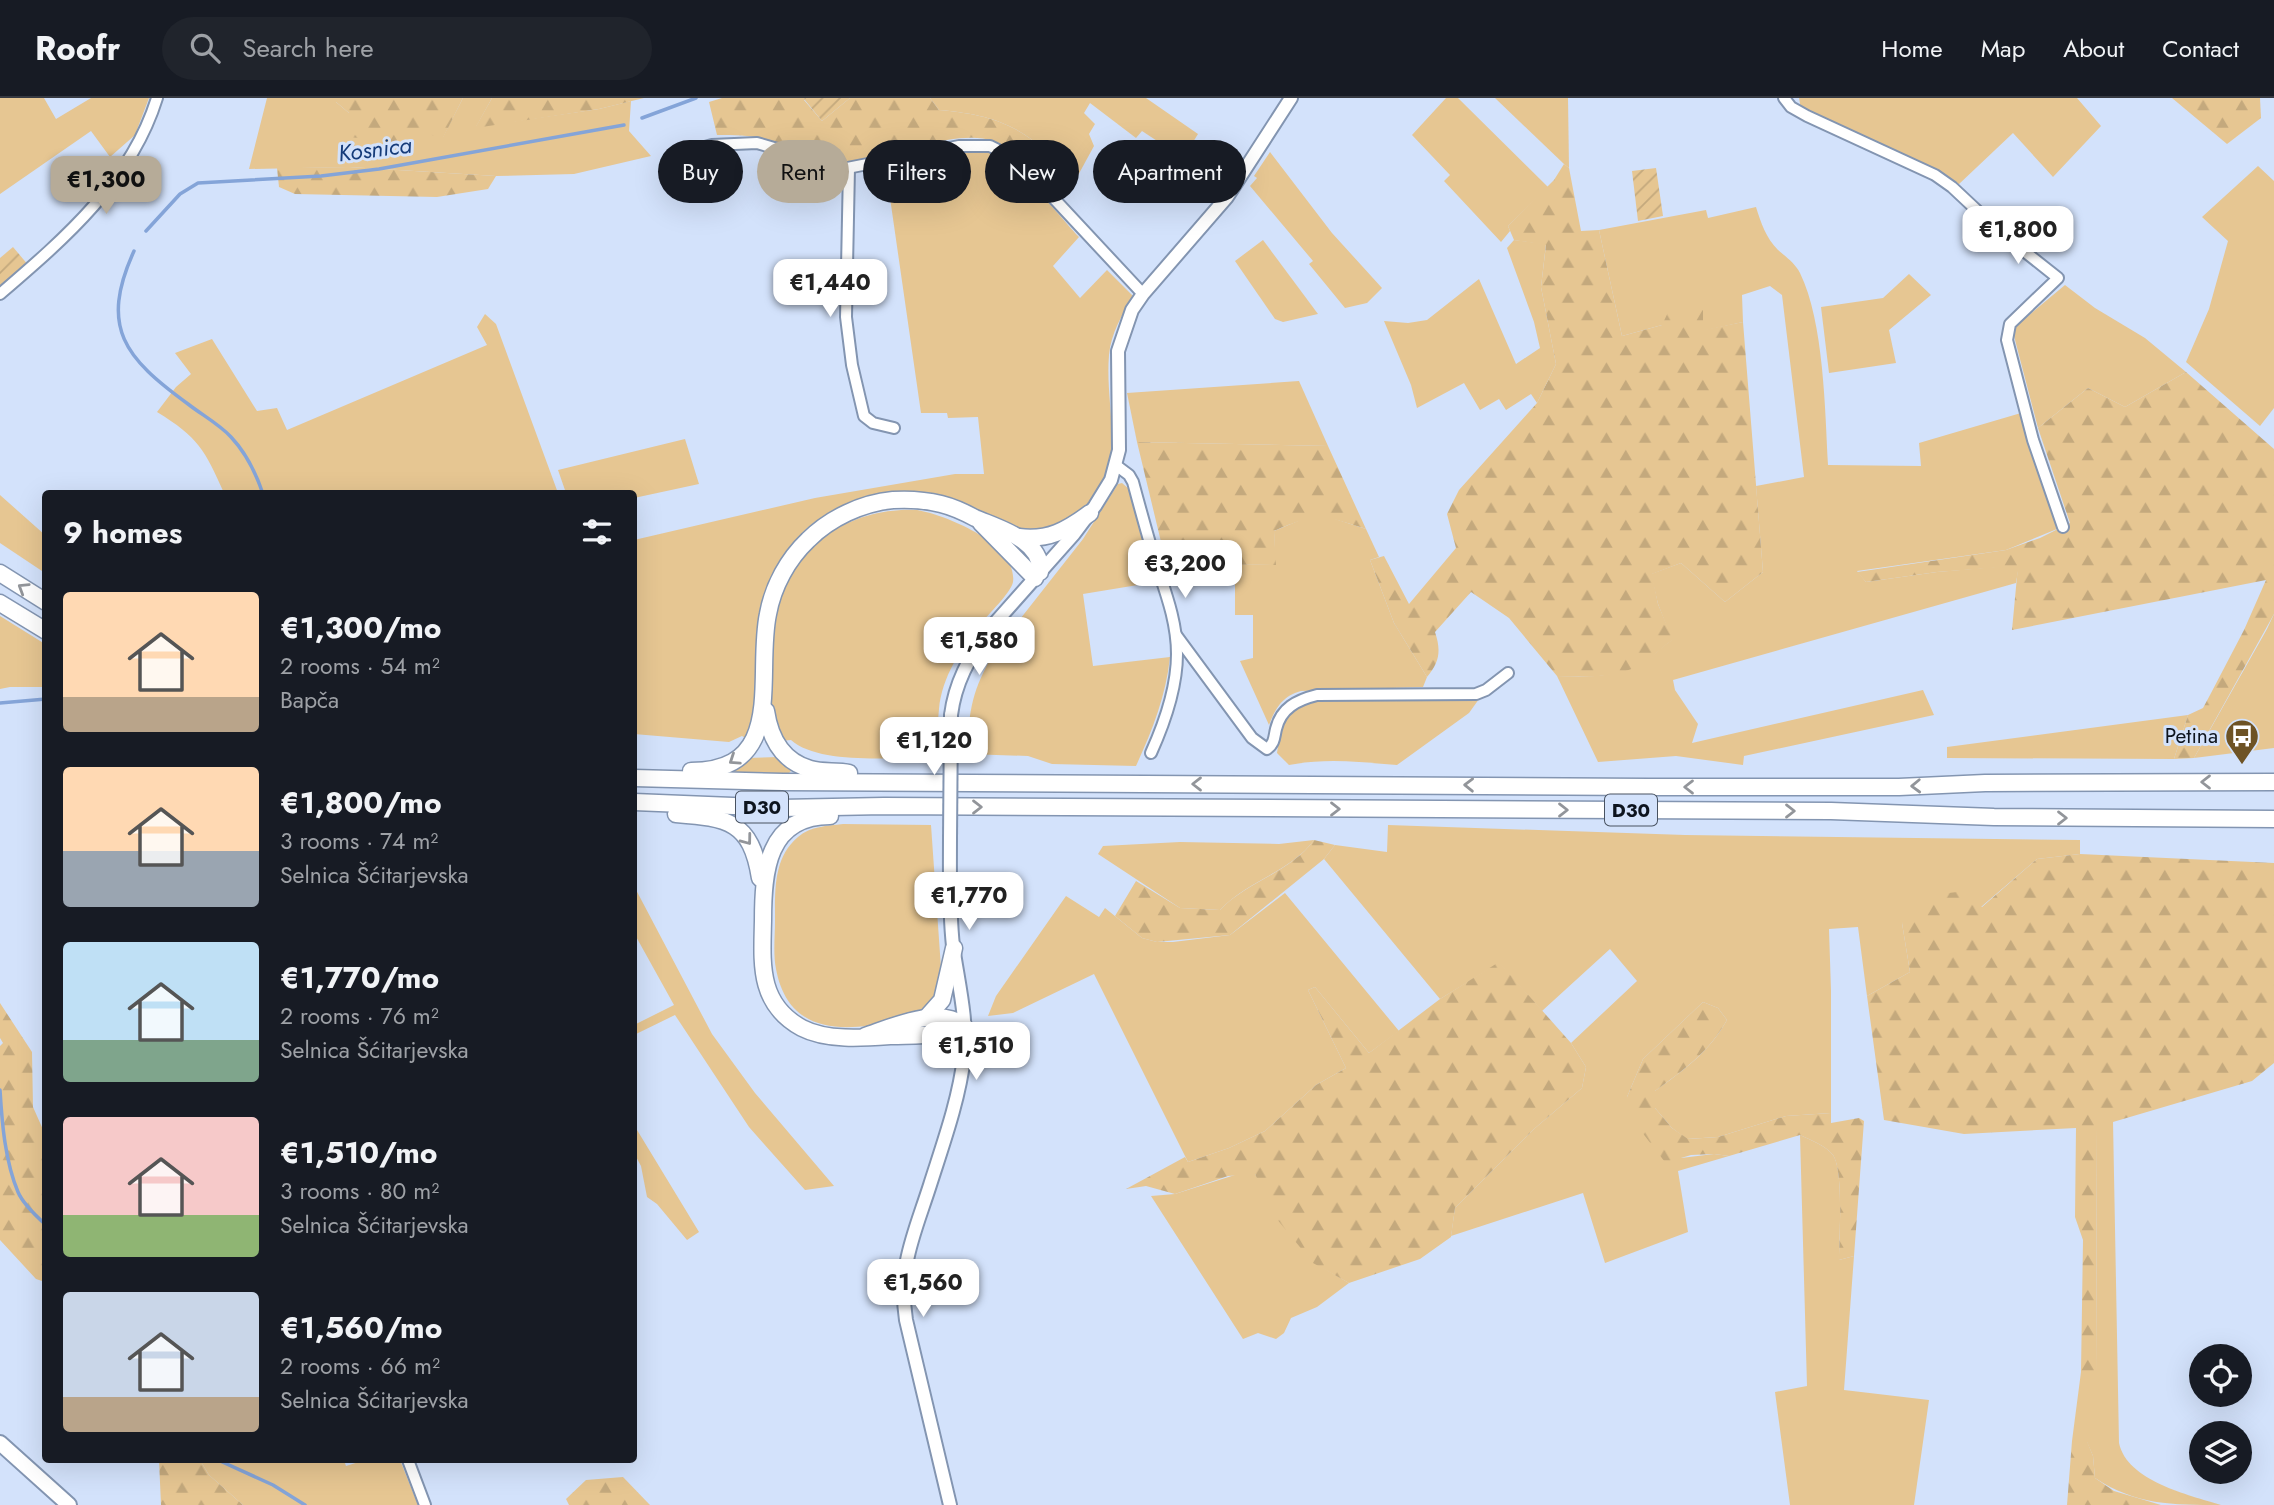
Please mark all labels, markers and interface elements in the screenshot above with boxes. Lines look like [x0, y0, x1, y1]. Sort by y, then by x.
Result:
search box [162, 17, 652, 80]
text: Roofr [35, 25, 120, 72]
icon: search [186, 29, 224, 67]
text: Search here [242, 29, 374, 67]
text: Home [1881, 31, 1943, 66]
text: Map [1981, 31, 2025, 66]
text: About [2063, 31, 2124, 66]
text: Contact [2162, 31, 2239, 66]
water label: Kosnica [336, 128, 414, 170]
chip: Buy [658, 140, 743, 203]
chip: Rent [757, 140, 849, 203]
chip: Filters [863, 140, 971, 203]
chip: New [985, 140, 1079, 203]
chip: Apartment [1093, 140, 1246, 203]
pin: €1,300 [49, 156, 163, 216]
text: €1,300 [67, 162, 145, 196]
pin: €1,800 [1961, 206, 2075, 266]
text: €1,800 [1978, 212, 2058, 246]
pin: €1,440 [773, 260, 887, 319]
text: €1,440 [789, 265, 871, 299]
text: 9 homes [63, 511, 182, 554]
icon: filters [578, 513, 616, 551]
pin: €3,200 [1128, 540, 1242, 600]
text: €3,200 [1144, 546, 1226, 580]
one-way arrow [17, 583, 30, 596]
text: €1,300/mo [280, 606, 441, 649]
pin: €1,580 [922, 618, 1036, 677]
icon: home [119, 620, 203, 704]
text: €1,580 [940, 623, 1018, 657]
text: 2 rooms · 54 m² [280, 649, 440, 683]
text: Bapča [280, 683, 339, 717]
bus stop icon: Petina [2223, 717, 2261, 766]
pin: €1,120 [877, 718, 991, 777]
place label: Petina [2165, 721, 2218, 751]
text: €1,120 [896, 723, 972, 757]
one-way arrow [729, 752, 742, 764]
one-way arrow [2200, 774, 2211, 790]
one-way arrow [1191, 776, 1202, 792]
one-way arrow [1464, 777, 1474, 793]
one-way arrow [1683, 779, 1694, 795]
one-way arrow [1911, 779, 1922, 794]
text: €1,800/mo [280, 781, 442, 824]
road number: D30 [736, 792, 788, 822]
road number: D30 [1605, 794, 1657, 825]
icon: home [119, 795, 203, 879]
one-way arrow [971, 799, 982, 814]
one-way arrow [1331, 801, 1341, 817]
one-way arrow [1558, 802, 1569, 818]
one-way arrow [1786, 803, 1796, 819]
one-way arrow [2057, 810, 2068, 826]
text: 3 rooms · 74 m² [280, 824, 438, 858]
one-way arrow [739, 832, 751, 845]
text: Selnica Šćitarjevska [280, 858, 469, 892]
pin: €1,770 [912, 872, 1026, 932]
text: €1,770 [930, 878, 1008, 912]
text: €1,770/mo [280, 956, 439, 999]
icon: home [119, 970, 203, 1054]
text: 2 rooms · 76 m² [280, 999, 439, 1033]
pin: €1,510 [919, 1023, 1033, 1082]
text: €1,510 [938, 1028, 1014, 1062]
text: Selnica Šćitarjevska [280, 1033, 469, 1067]
text: €1,510/mo [280, 1131, 438, 1174]
icon: home [119, 1145, 203, 1229]
text: 3 rooms · 80 m² [280, 1174, 439, 1208]
text: Selnica Šćitarjevska [280, 1208, 469, 1242]
pin: €1,560 [866, 1260, 980, 1319]
text: €1,560 [883, 1265, 963, 1299]
text: €1,560/mo [280, 1306, 442, 1349]
icon: home [119, 1320, 203, 1404]
map controls [2189, 1344, 2252, 1484]
button: locate [2189, 1344, 2252, 1407]
text: 2 rooms · 66 m² [280, 1349, 440, 1383]
text: Selnica Šćitarjevska [280, 1383, 469, 1417]
button: layers [2189, 1421, 2252, 1484]

